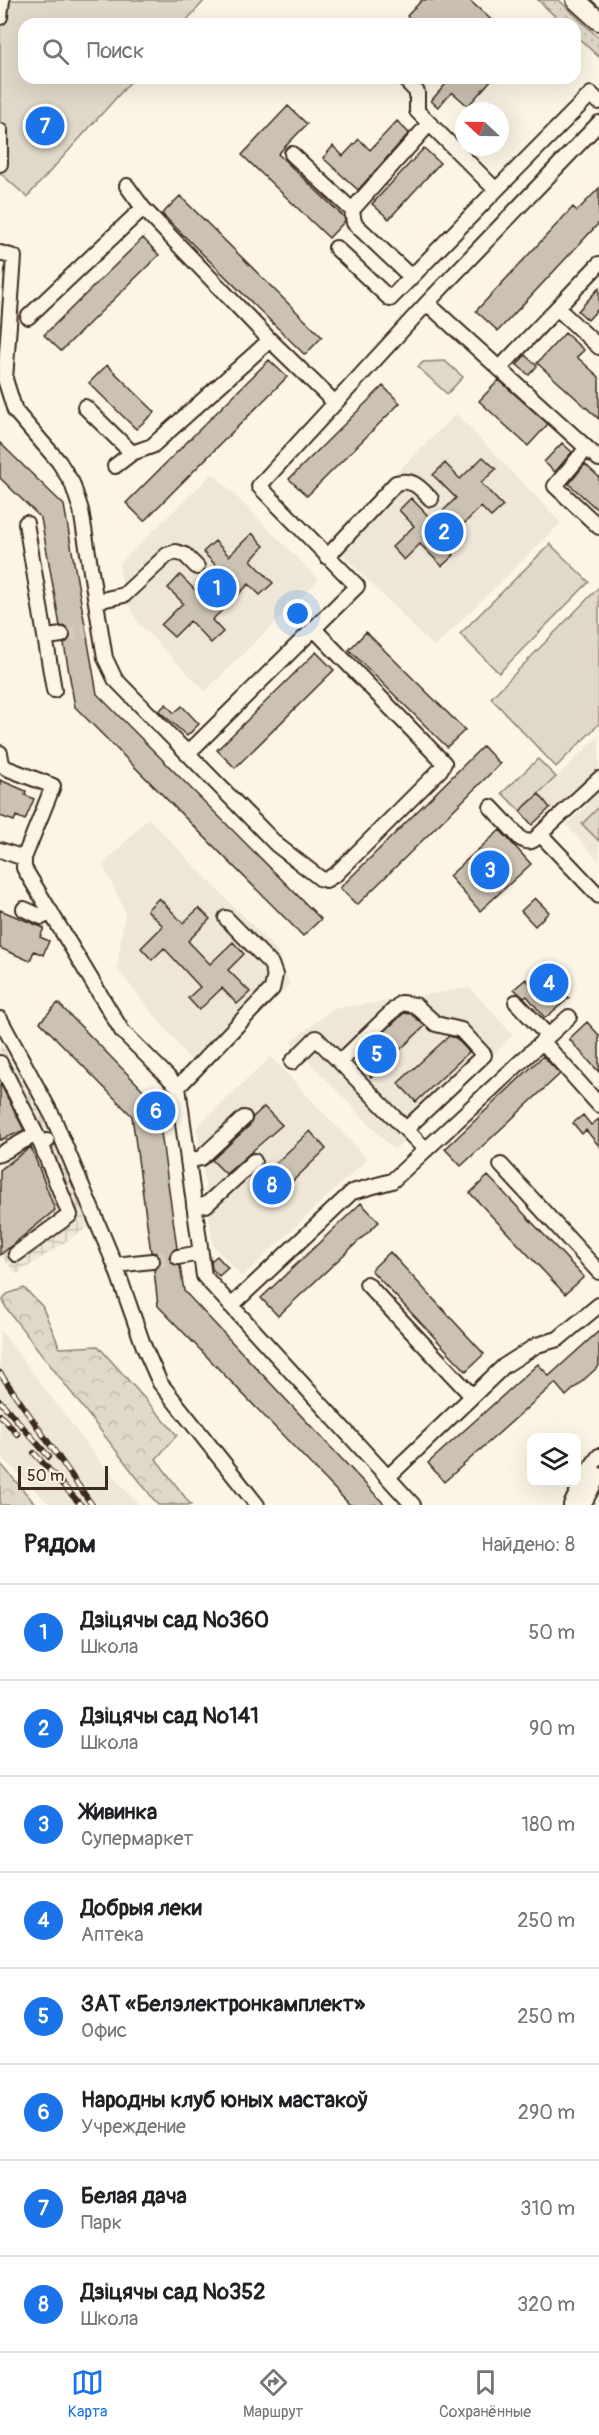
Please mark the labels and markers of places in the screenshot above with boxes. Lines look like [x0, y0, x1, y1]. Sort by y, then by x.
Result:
pin: 7 [26, 104, 64, 148]
pin: 2 [424, 510, 464, 554]
pin: 1 [198, 566, 236, 610]
pin: 3 [470, 848, 510, 892]
pin: 4 [530, 960, 568, 1006]
pin: 5 [358, 1032, 397, 1076]
pin: 6 [136, 1088, 176, 1134]
pin: 8 [252, 1162, 292, 1208]

